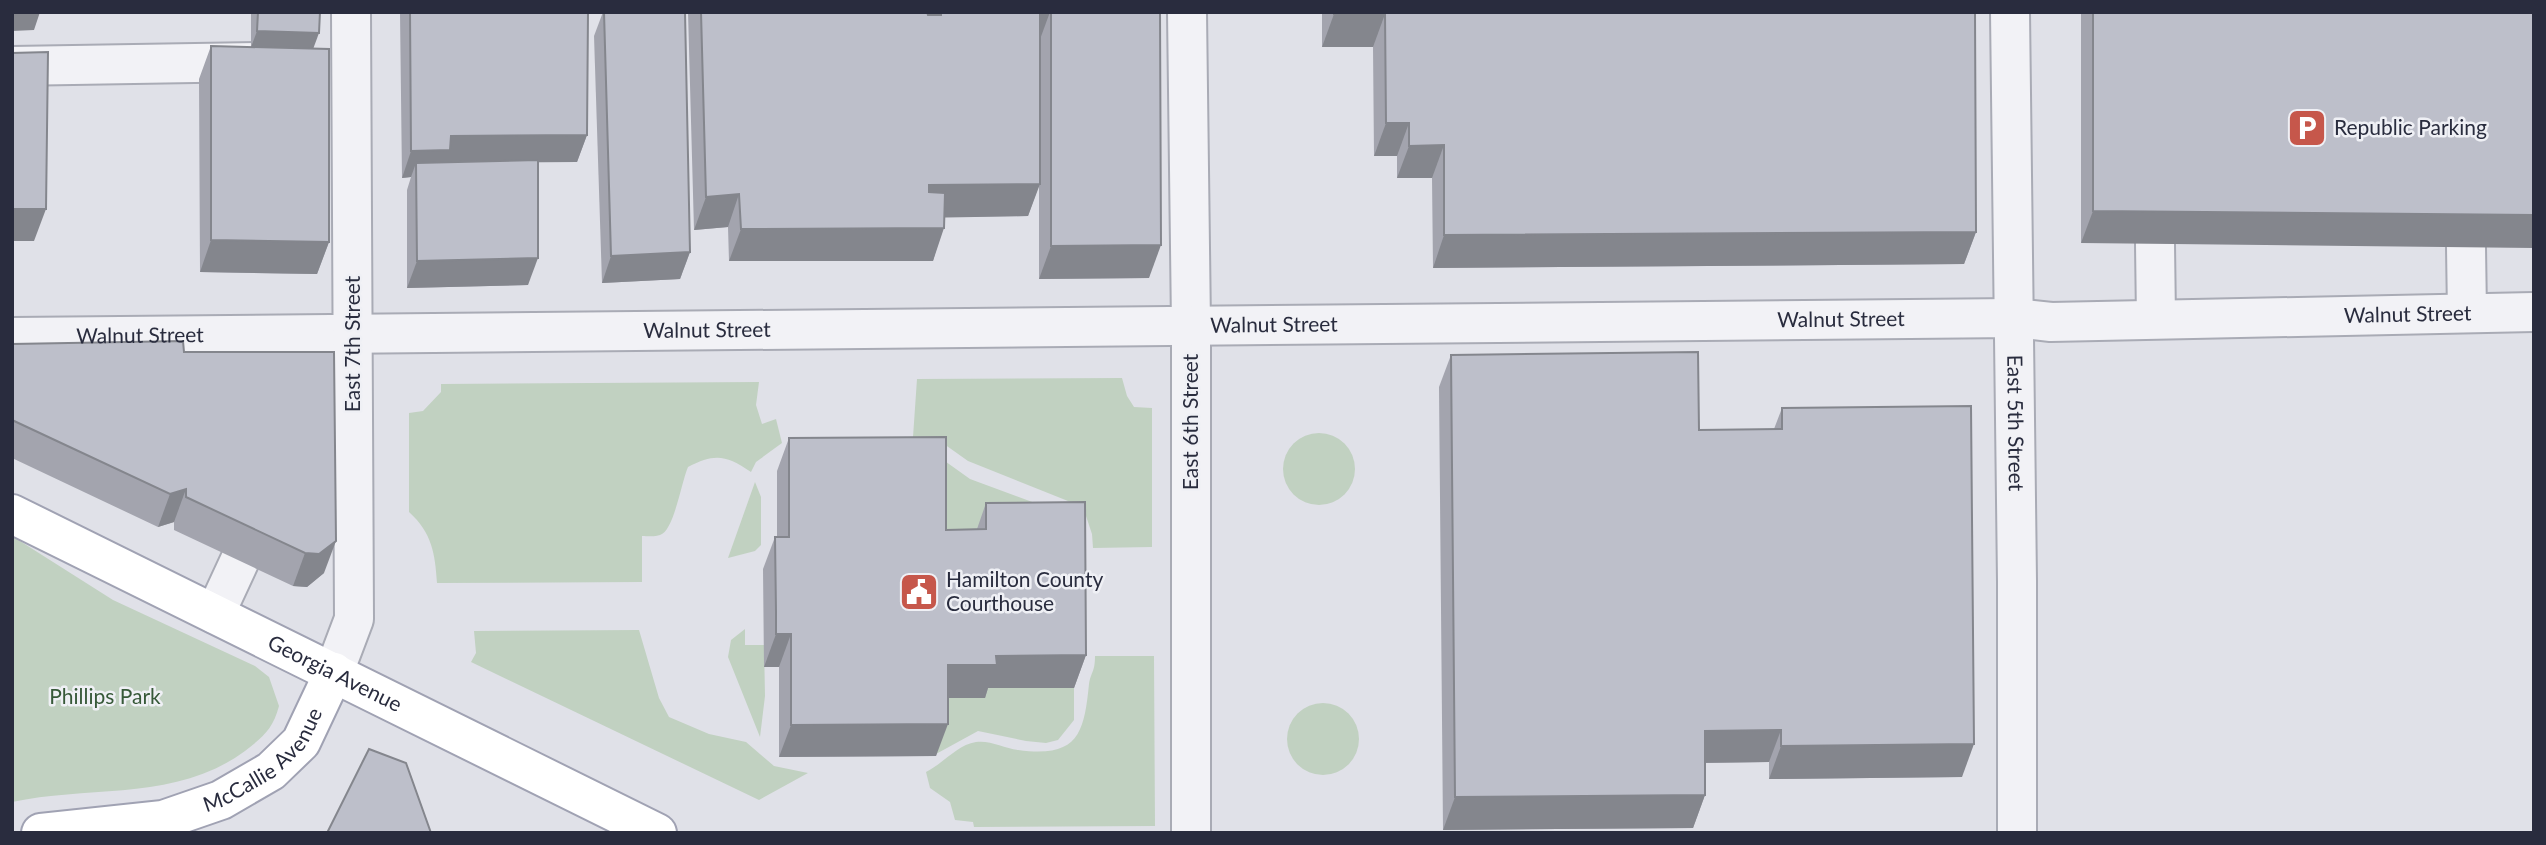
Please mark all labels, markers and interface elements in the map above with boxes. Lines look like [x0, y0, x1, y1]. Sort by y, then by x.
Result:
parking icon: Republic Parking [2286, 107, 2328, 149]
place label: Republic Parking [2334, 114, 2487, 139]
street label: East 7th Street [339, 275, 364, 412]
street label: Walnut Street [2344, 299, 2472, 327]
street label: Walnut Street [1777, 305, 1905, 331]
street label: Walnut Street [1210, 310, 1338, 337]
street label: Walnut Street [643, 316, 771, 342]
street label: Walnut Street [76, 321, 204, 347]
street label: East 6th Street [1177, 353, 1202, 490]
street label: East 5th Street [2003, 354, 2030, 492]
place label: Hamilton County Courthouse [946, 566, 1103, 615]
public building icon: Hamilton County Courthouse [898, 571, 940, 613]
street label: Georgia Avenue [264, 629, 406, 716]
park label: Phillips Park [49, 683, 161, 708]
street label: McCallie Avenue [199, 703, 326, 816]

